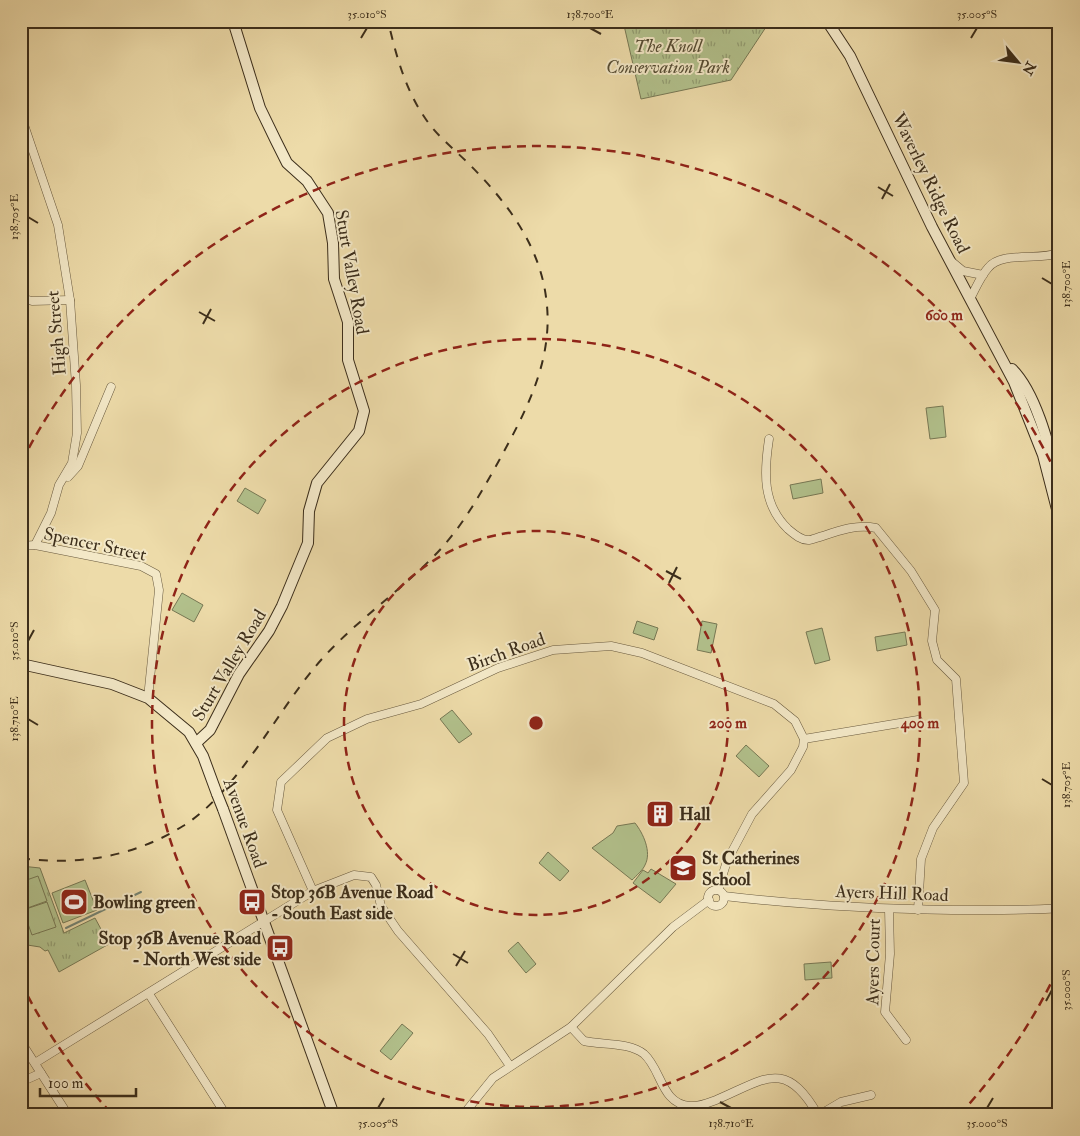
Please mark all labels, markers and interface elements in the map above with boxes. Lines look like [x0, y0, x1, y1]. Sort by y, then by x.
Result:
text: 35.010°S [347, 7, 387, 22]
text: 138.700°E [566, 7, 614, 22]
text: 35.005°S [957, 7, 997, 22]
park label: The Knoll Conservation Park [606, 35, 730, 79]
north arrow [992, 38, 1042, 88]
text: N [1018, 58, 1040, 78]
street label: Waverley Ridge Road [886, 108, 975, 257]
text: 138.705°E [7, 194, 22, 240]
street label: Sturt Valley Road [329, 208, 374, 336]
text: 138.700°E [1059, 260, 1074, 308]
street label: High Street [41, 289, 72, 376]
text: 600 m [925, 306, 963, 325]
street label: Spencer Street [41, 522, 149, 567]
street label: Sturt Valley Road [187, 605, 272, 725]
text: 35.010°S [7, 621, 22, 661]
street label: Birch Road [464, 628, 548, 677]
text: 138.710°E [7, 696, 22, 742]
centre of rings [527, 714, 545, 732]
text: 200 m [709, 714, 747, 733]
text: 400 m [900, 714, 939, 733]
text: 138.705°E [1059, 762, 1074, 808]
street label: Avenue Road [217, 774, 271, 871]
building icon: Hall [645, 799, 675, 829]
place label: Hall [679, 803, 711, 826]
place label: St Catherines School [702, 847, 799, 891]
school or university icon: St Catherines School [668, 853, 698, 883]
street label: Ayers Hill Road [834, 880, 949, 907]
place label: Stop 36B Avenue Road - South East side [271, 881, 434, 925]
sports icon: Bowling green [59, 887, 89, 917]
bus stop icon: Stop 36B Avenue Road - South East side [237, 887, 267, 917]
place label: Bowling green [93, 891, 196, 914]
street label: Ayers Court [861, 918, 886, 1007]
place label: Stop 36B Avenue Road - North West side [99, 927, 261, 971]
bus stop icon: Stop 36B Avenue Road - North West side [265, 933, 295, 963]
text: 35.000°S [1059, 969, 1074, 1011]
scale bar [40, 1066, 136, 1098]
text: 100 m [48, 1074, 84, 1093]
text: 35.005°S [358, 1116, 398, 1131]
text: 138.710°E [708, 1116, 754, 1131]
text: 35.000°S [966, 1116, 1008, 1131]

